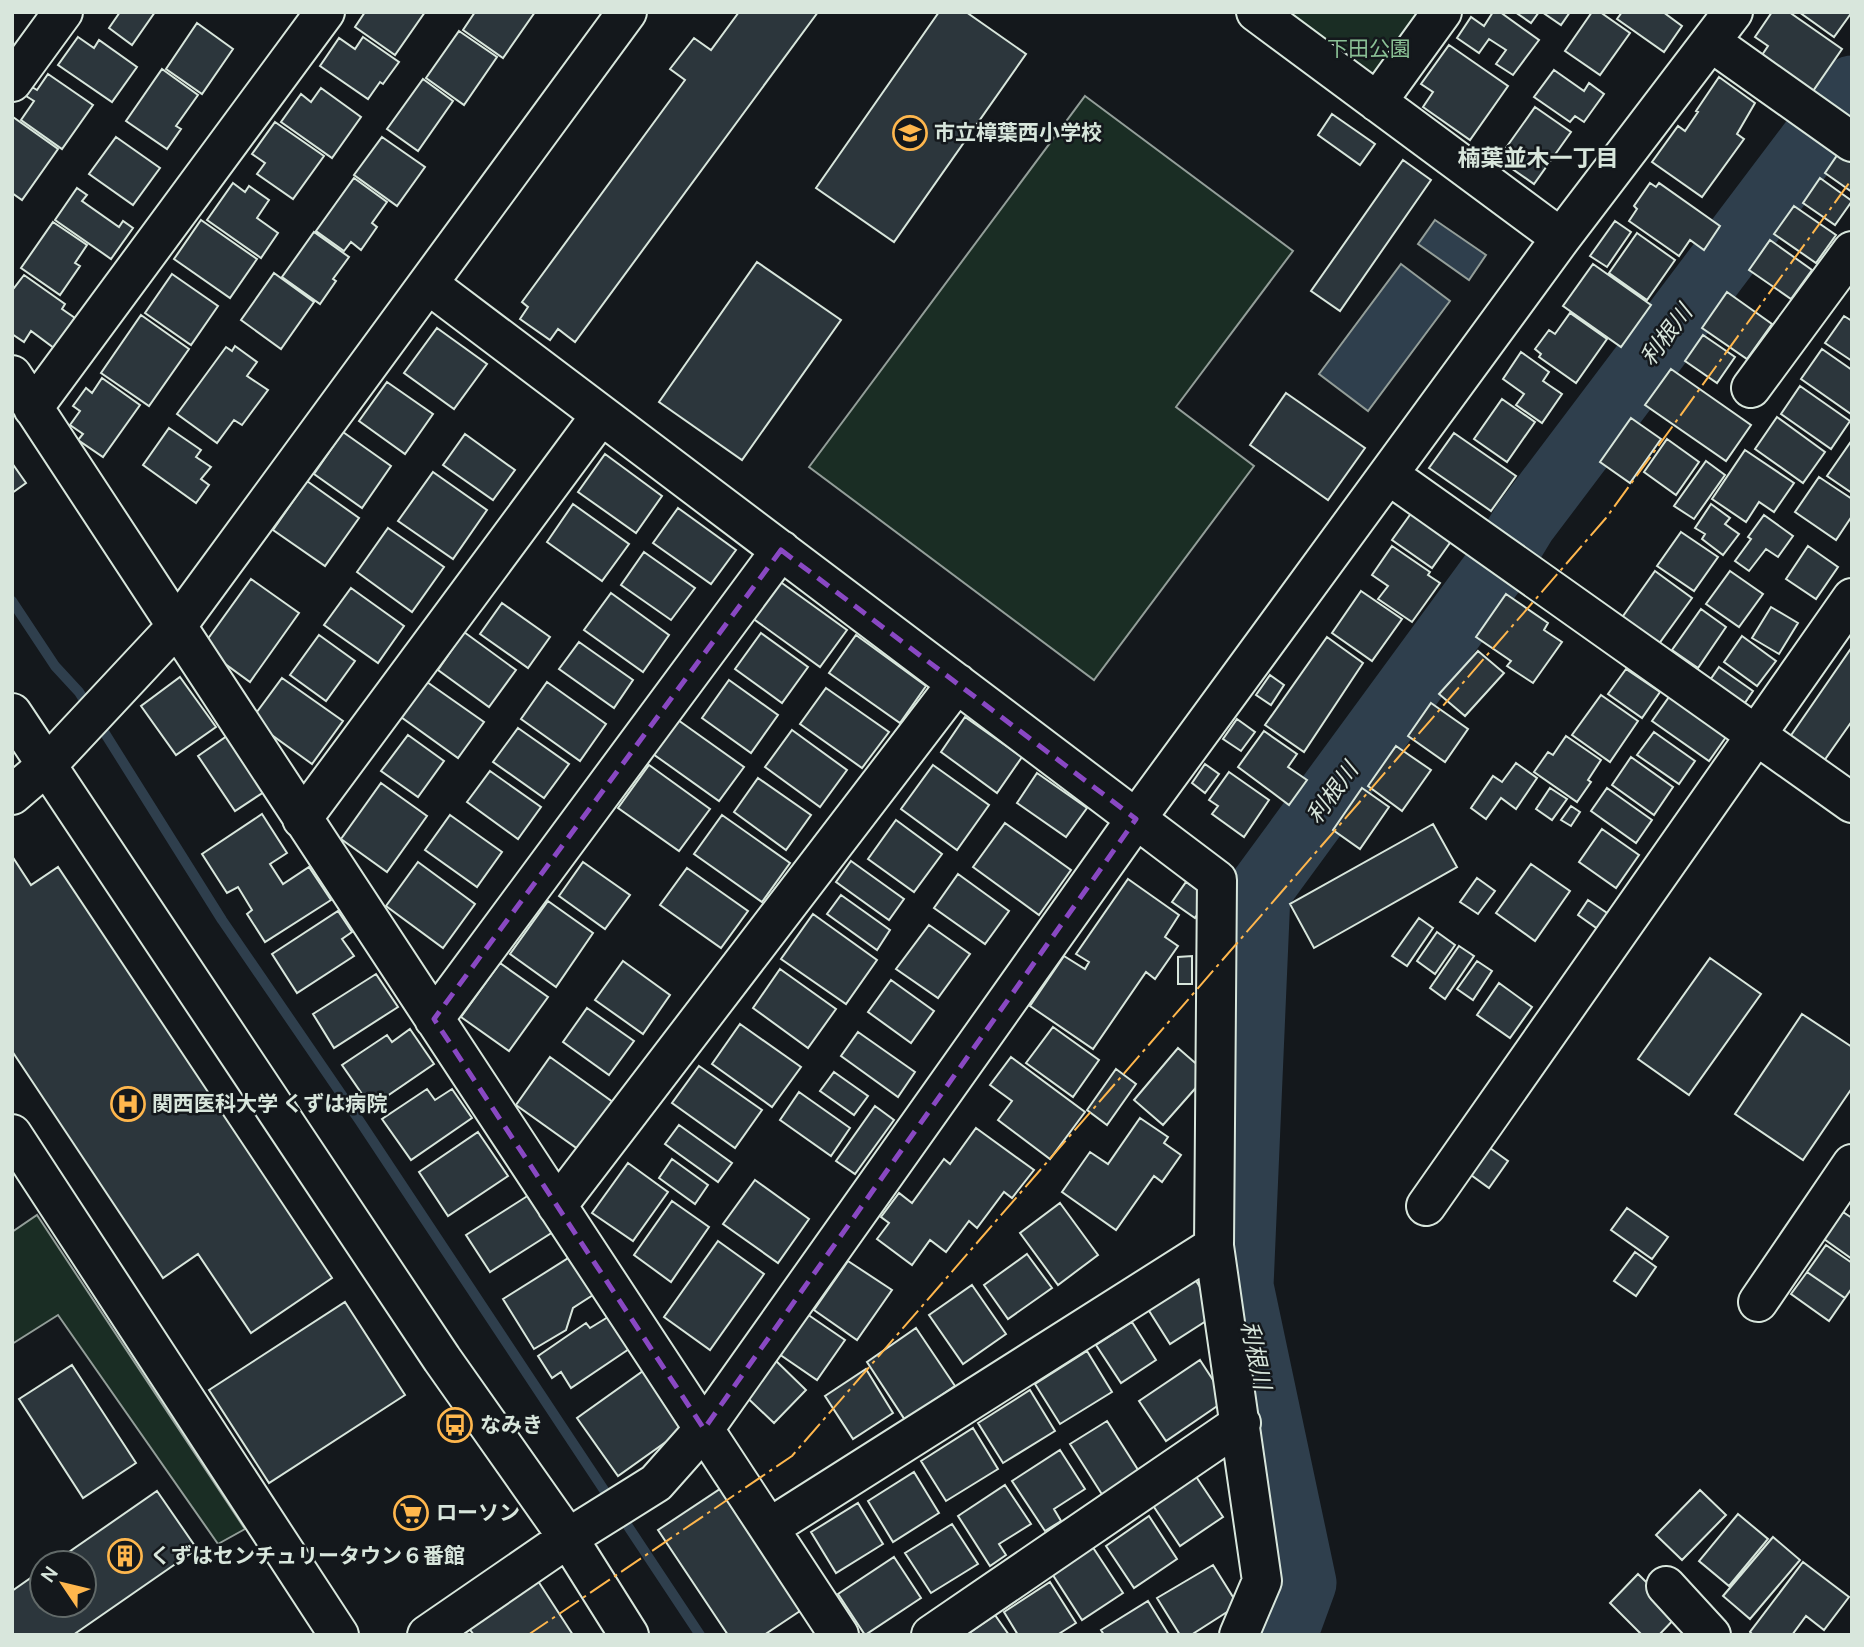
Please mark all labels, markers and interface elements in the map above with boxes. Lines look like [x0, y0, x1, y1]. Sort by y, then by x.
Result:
park label: 下田公園 [1327, 34, 1411, 62]
school or university icon: 市立樟葉西小学校 [891, 114, 929, 152]
place label: 市立樟葉西小学校 [934, 118, 1102, 146]
district label: 楠葉並木一丁目 [1458, 141, 1619, 173]
water label: 利根川 [1632, 295, 1701, 372]
water label: 利根川 [1298, 753, 1366, 830]
hospital icon: 関西医科大学 くずは病院 [109, 1085, 147, 1123]
place label: 関西医科大学 くずは病院 [152, 1089, 387, 1117]
water label: 利根川 [1234, 1318, 1280, 1395]
bus stop icon: なみき [436, 1406, 474, 1444]
place label: なみき [480, 1410, 543, 1438]
supermarket icon: ローソン [392, 1494, 430, 1532]
place label: ローソン [436, 1498, 520, 1526]
building icon: くずはセンチュリータウン６番館 [106, 1537, 144, 1575]
place label: くずはセンチュリータウン６番館 [150, 1541, 465, 1569]
north arrow [28, 1549, 98, 1619]
text: N [35, 1561, 64, 1587]

